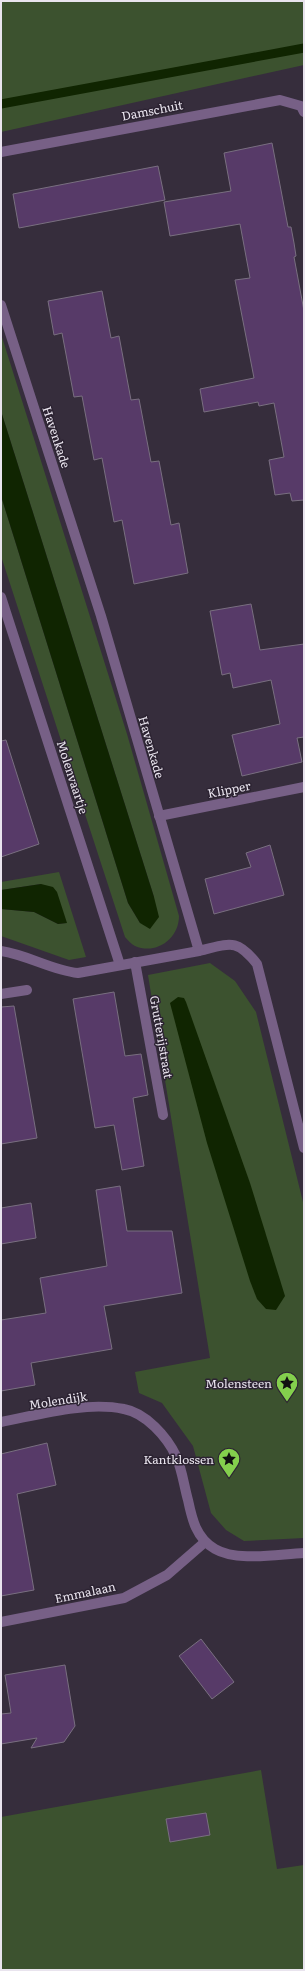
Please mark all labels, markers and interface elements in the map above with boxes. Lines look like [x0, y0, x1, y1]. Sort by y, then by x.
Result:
street label: Damschuit [120, 95, 184, 125]
street label: Havenkade [39, 404, 75, 470]
street label: Havenkade [135, 714, 169, 780]
street label: Molenvaartje [53, 738, 93, 816]
street label: Klipper [206, 776, 252, 802]
street label: Grutterijstraat [146, 994, 178, 1080]
place icon: Molensteen [274, 1370, 300, 1403]
place label: Molensteen [205, 1374, 272, 1392]
street label: Molendijk [28, 1386, 89, 1413]
place icon: Kantklossen [216, 1446, 242, 1479]
place label: Kantklossen [143, 1450, 214, 1468]
street label: Emmalaan [53, 1577, 117, 1607]

